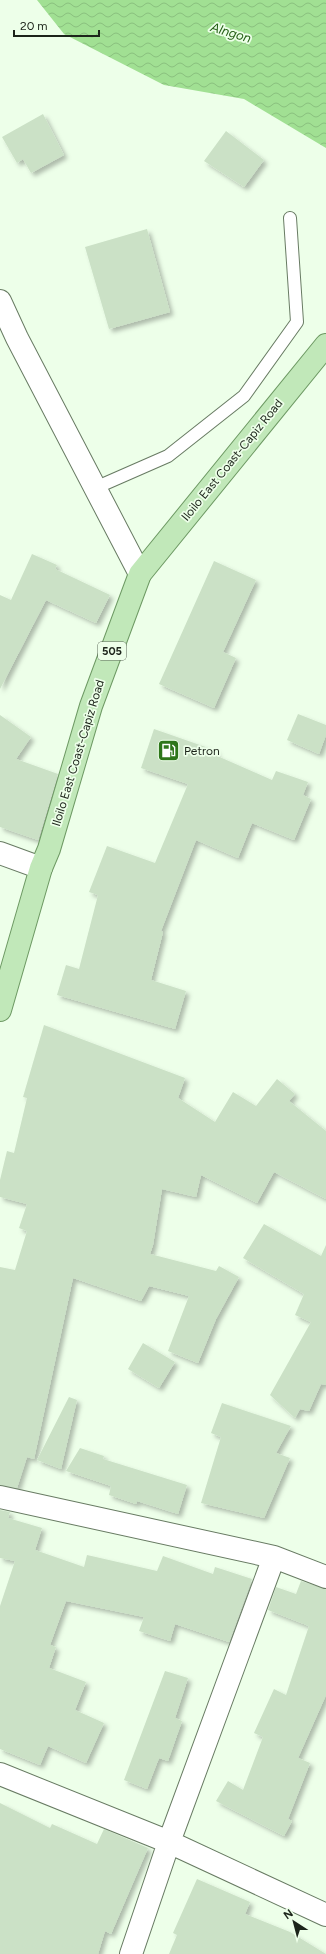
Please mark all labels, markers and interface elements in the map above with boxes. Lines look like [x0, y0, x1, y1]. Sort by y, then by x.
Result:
scale bar [14, 12, 99, 38]
text: 20 m [20, 19, 48, 33]
water label: Alngon [208, 19, 253, 46]
street label: Iloilo East Coast-Capiz Road [179, 396, 285, 524]
road number: 505 [98, 642, 126, 660]
street label: Iloilo East Coast-Capiz Road [49, 678, 107, 828]
fuel station icon: Petron [156, 738, 182, 764]
place label: Petron [184, 744, 220, 758]
north arrow [274, 1902, 314, 1942]
text: N [281, 1907, 296, 1922]

